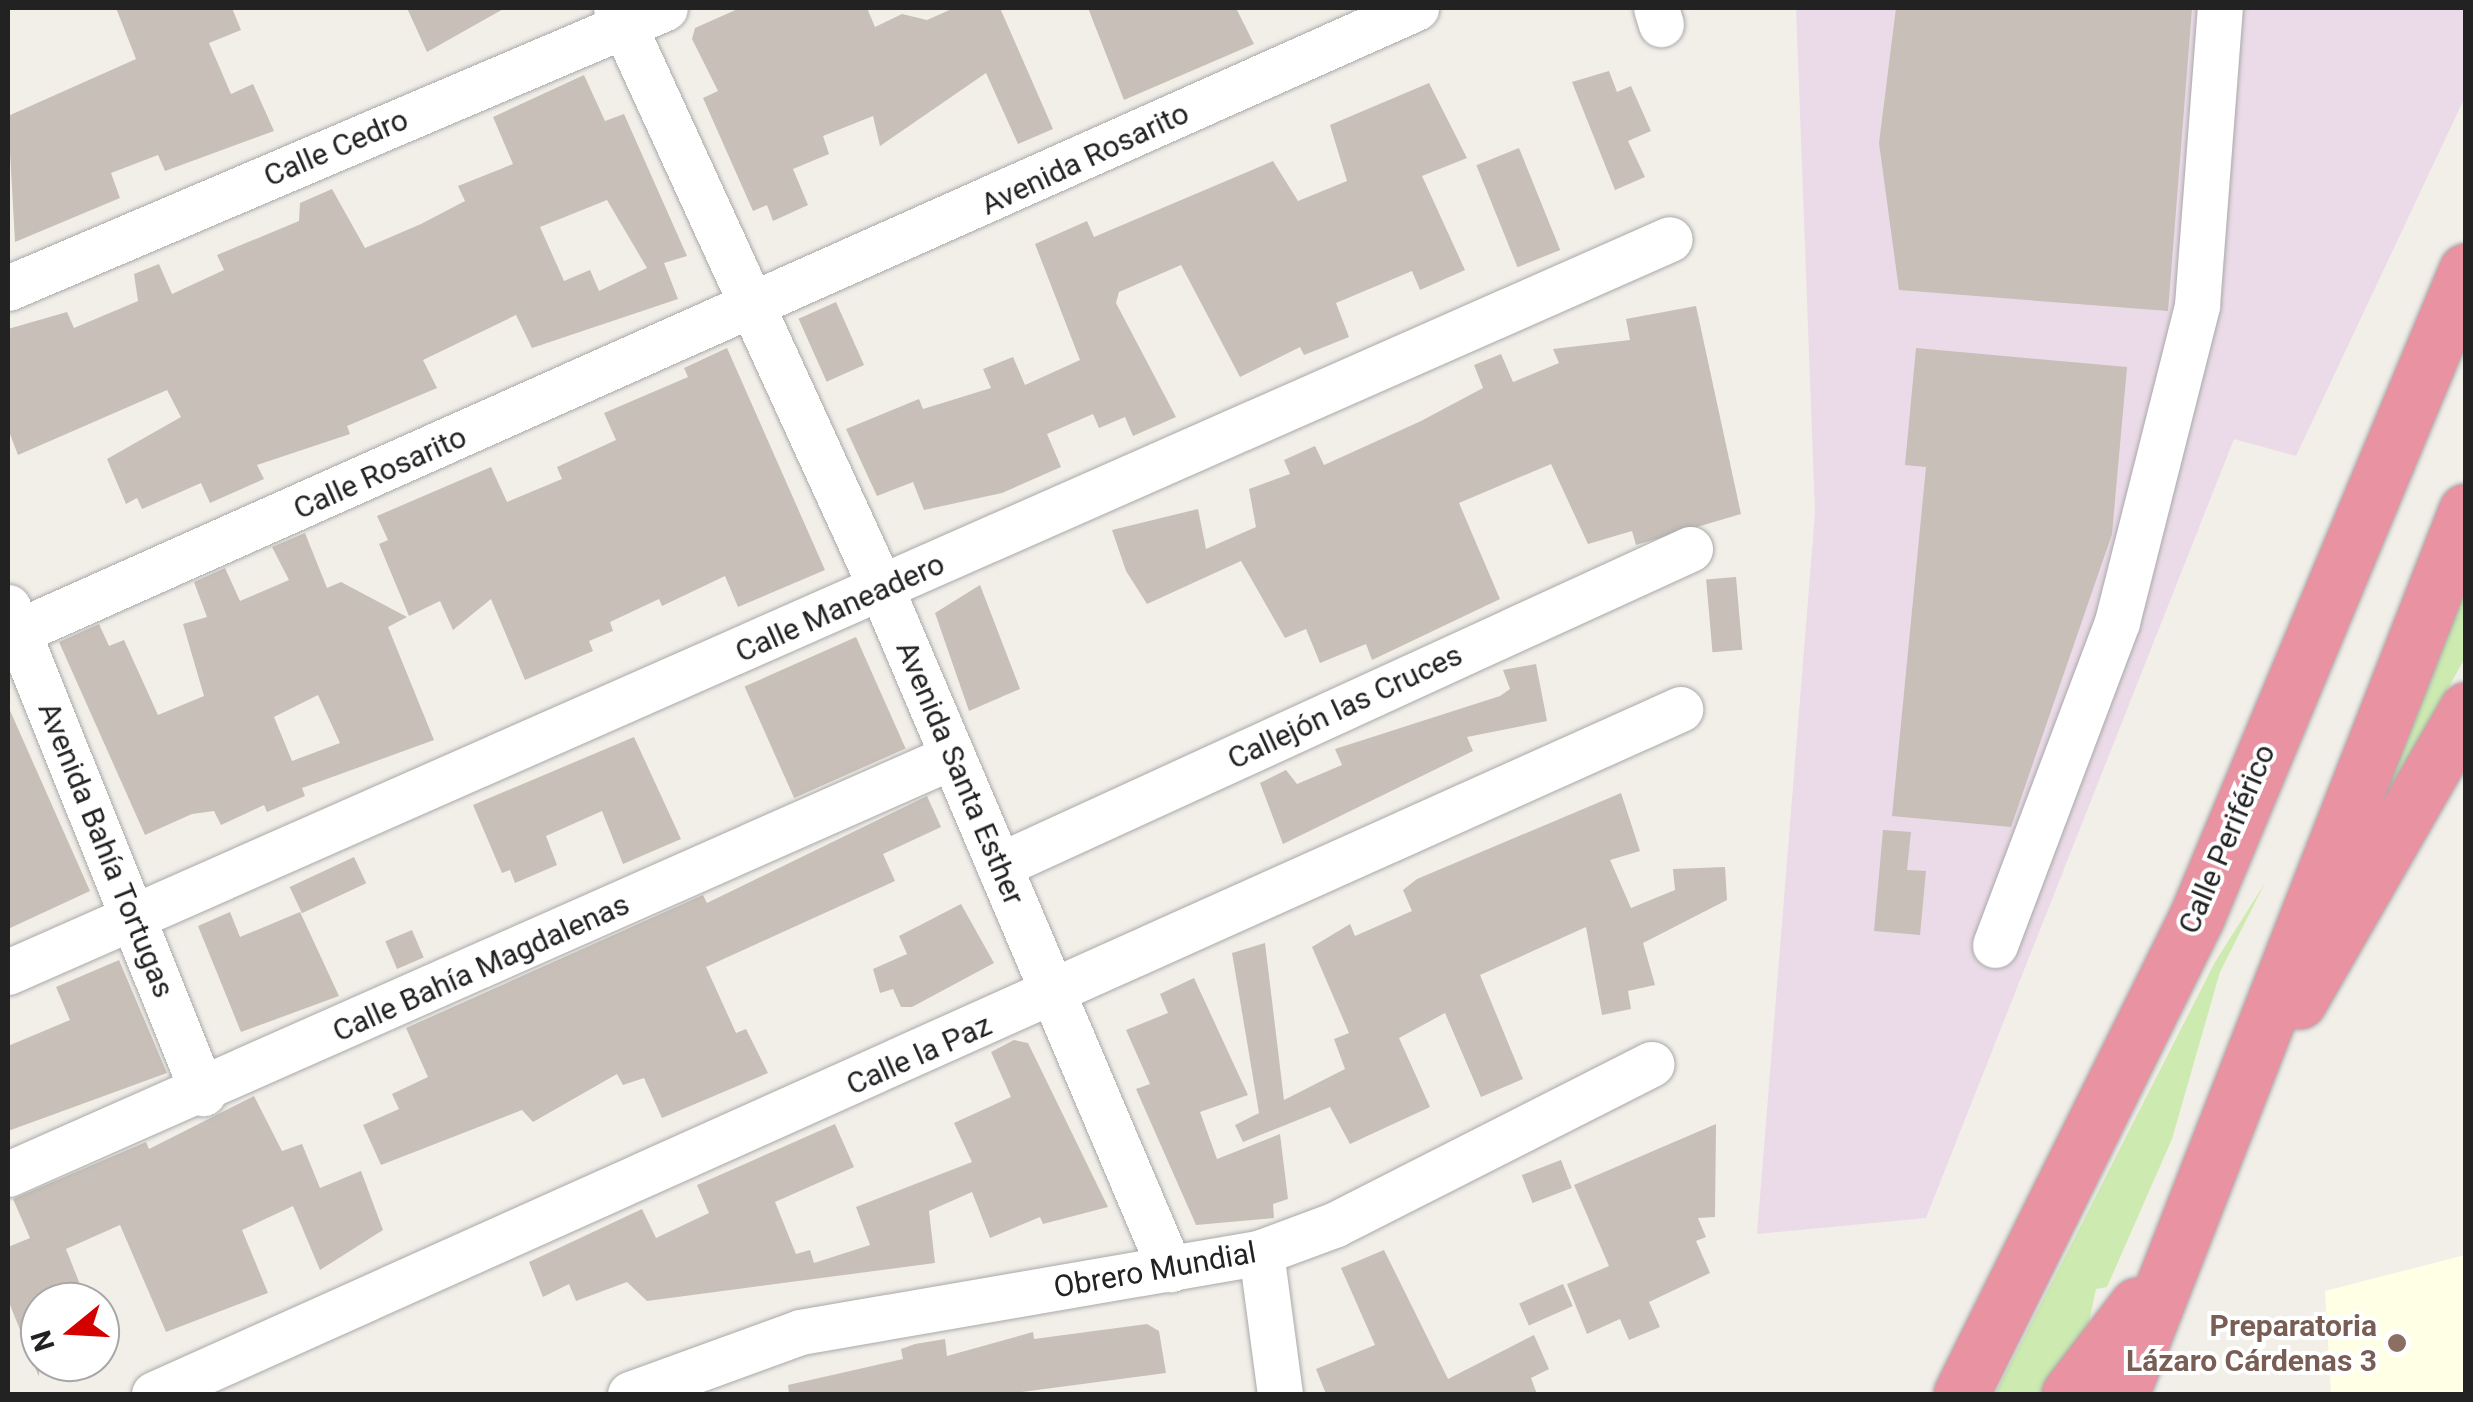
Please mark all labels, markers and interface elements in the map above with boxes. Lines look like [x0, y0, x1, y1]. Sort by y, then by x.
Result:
street label: Avenida Rosarito [975, 95, 1195, 223]
street label: Calle Cedro [258, 102, 414, 194]
street label: Calle Rosarito [288, 419, 472, 527]
street label: Calle Maneadero [730, 546, 950, 670]
street label: Avenida Santa Esther [888, 636, 1032, 910]
street label: Callejón las Cruces [1222, 637, 1468, 777]
street label: Avenida Bahía Tortugas [30, 697, 182, 1003]
street label: Calle Periférico [2171, 739, 2283, 939]
street label: Calle Bahía Magdalenas [327, 886, 635, 1050]
street label: Calle la Paz [841, 1007, 997, 1103]
street label: Obrero Mundial [1051, 1234, 1259, 1306]
north arrow [20, 1282, 120, 1382]
place label: Preparatoria Lázaro Cárdenas 3 [2126, 1308, 2377, 1378]
text: N [24, 1326, 62, 1355]
marker: Preparatoria Lázaro Cárdenas 3 [2386, 1332, 2408, 1354]

